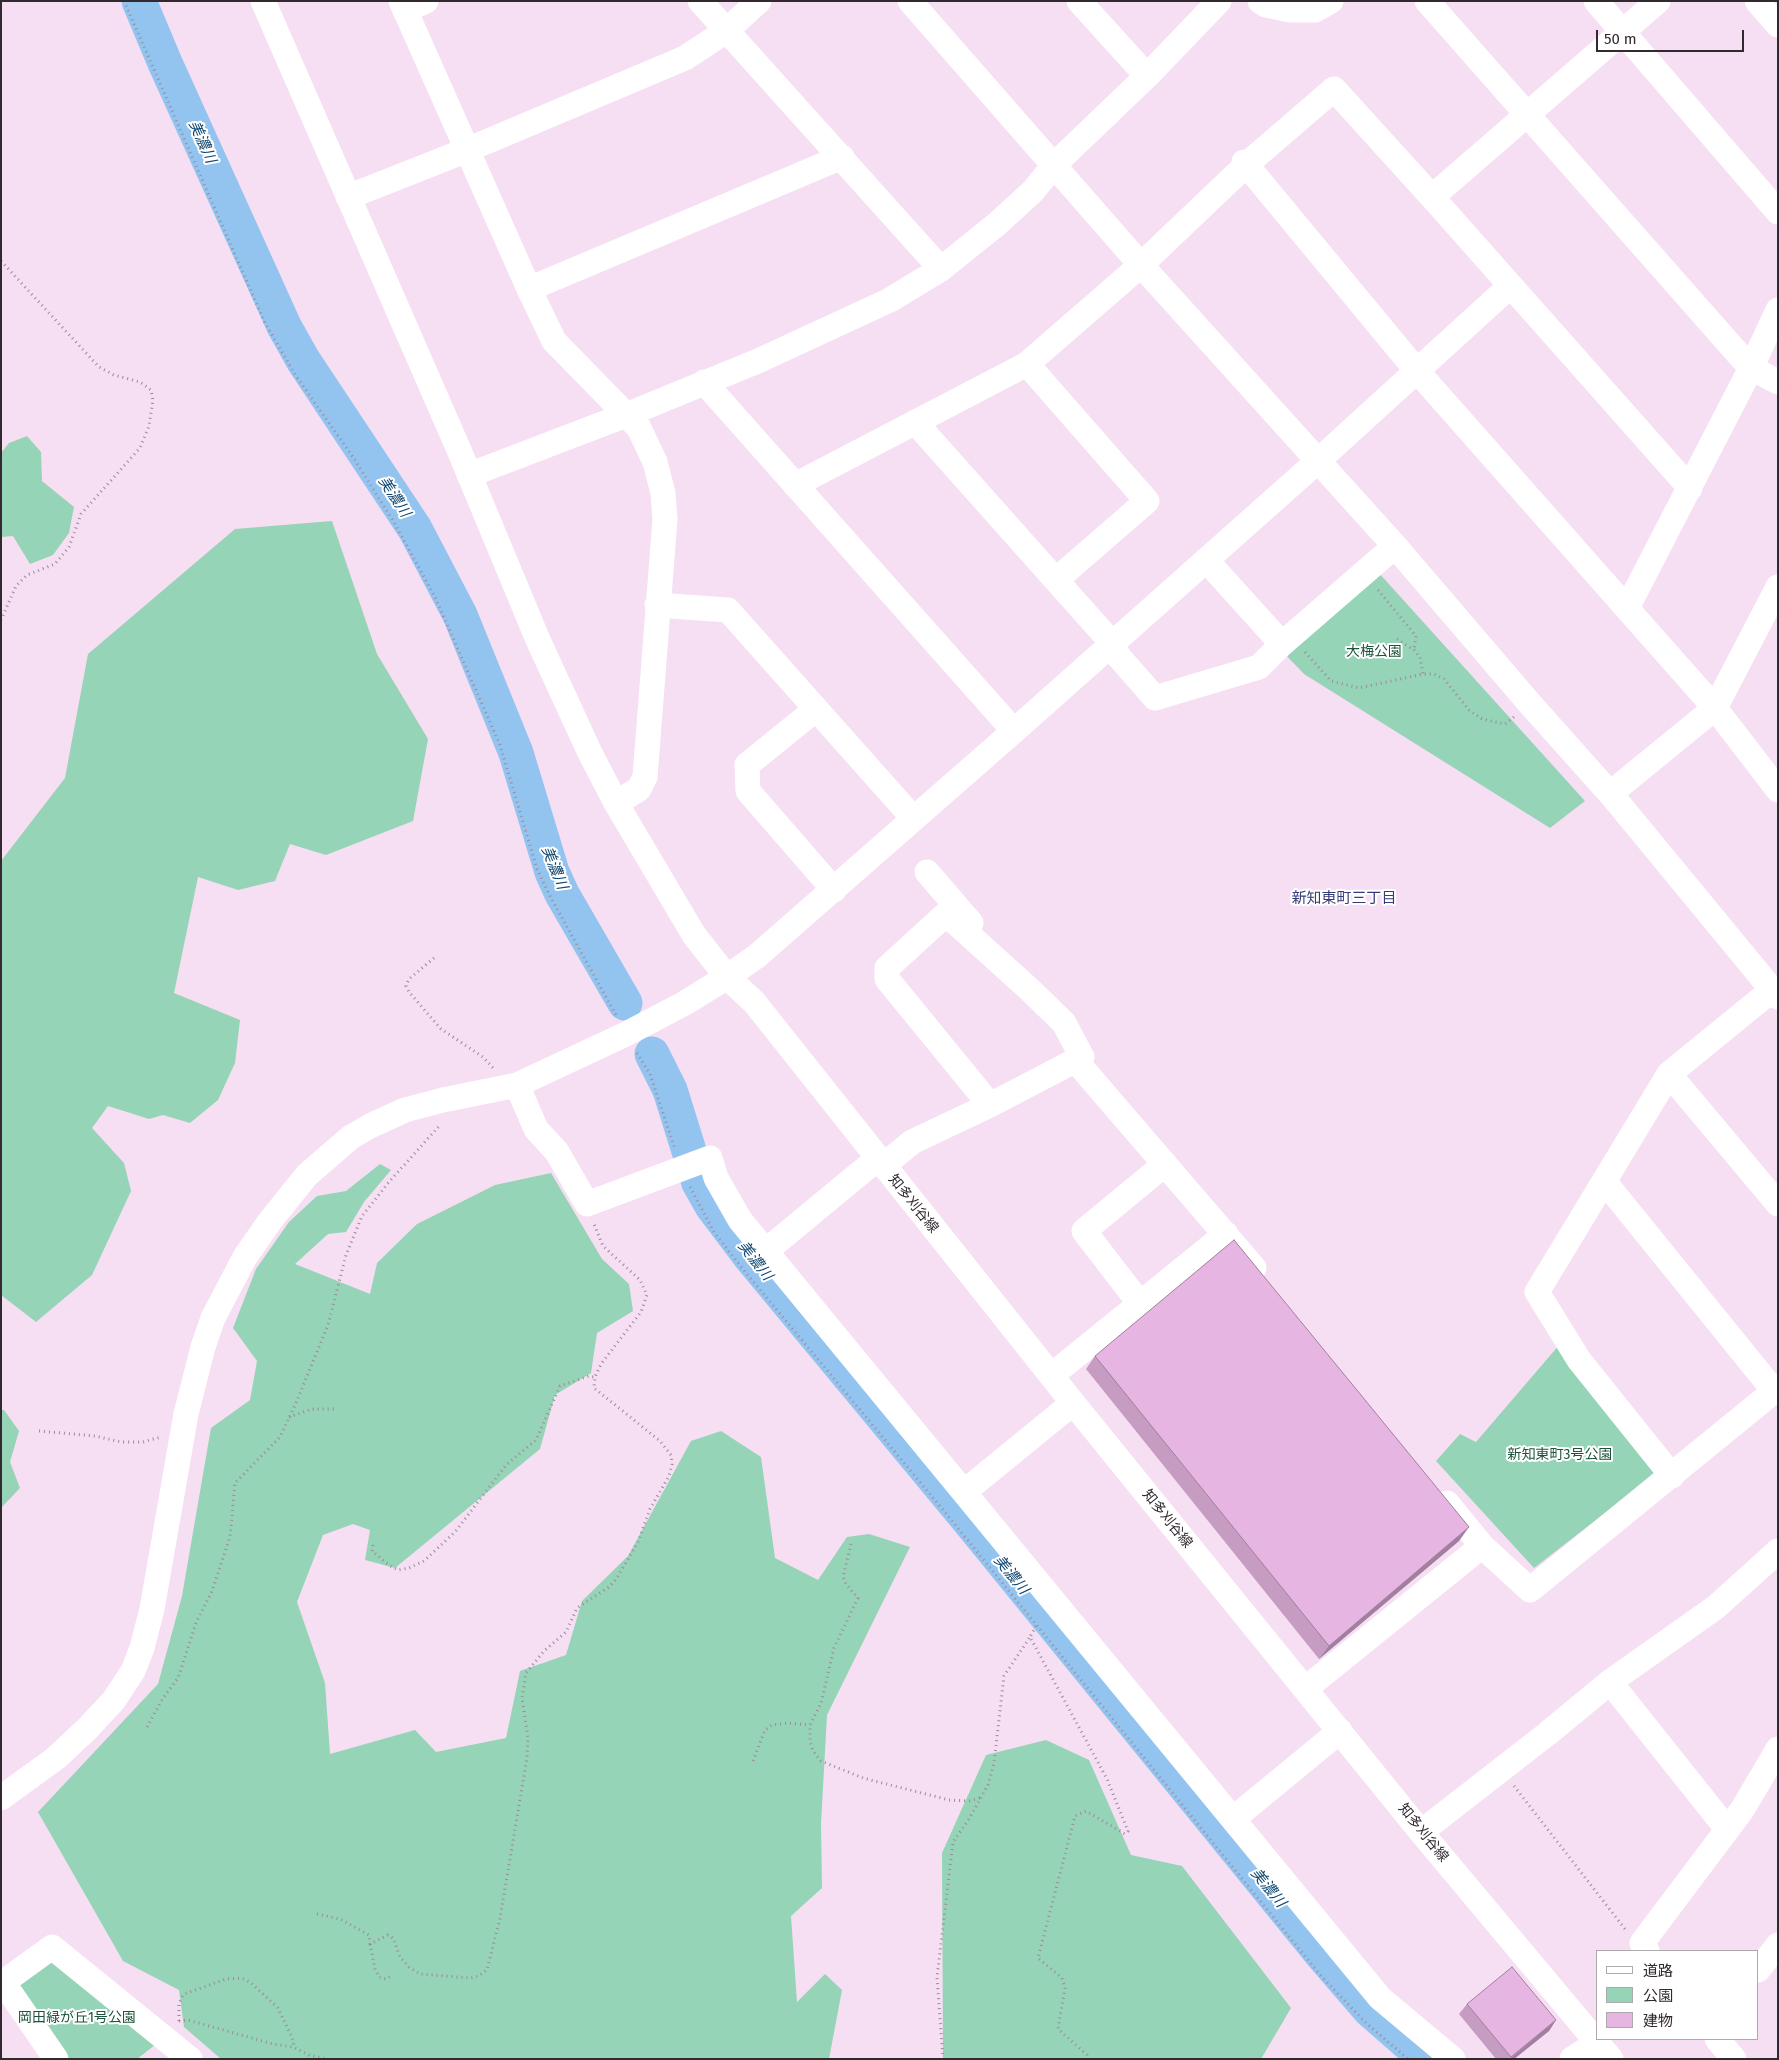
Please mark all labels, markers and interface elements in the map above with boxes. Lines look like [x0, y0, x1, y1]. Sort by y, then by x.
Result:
scale bar [1599, 20, 1746, 52]
text: 50 m [1604, 30, 1637, 48]
water label: 美濃川 [185, 118, 219, 166]
water label: 美濃川 [374, 473, 414, 521]
park label: 大梅公園 [1346, 644, 1402, 660]
water label: 美濃川 [537, 844, 571, 892]
district label: 新知東町三丁目 [1292, 890, 1396, 908]
street label: 知多刈谷線 [884, 1172, 942, 1236]
water label: 美濃川 [734, 1238, 776, 1284]
park label: 新知東町3号公園 [1508, 1447, 1612, 1463]
street label: 知多刈谷線 [1138, 1487, 1196, 1551]
water label: 美濃川 [990, 1552, 1032, 1598]
street label: 知多刈谷線 [1394, 1801, 1452, 1865]
water label: 美濃川 [1247, 1865, 1289, 1911]
legend [1596, 1950, 1759, 2040]
text: 道路 [1643, 1962, 1673, 1980]
text: 公園 [1643, 1987, 1673, 2005]
park label: 岡田緑が丘1号公園 [18, 2010, 136, 2026]
text: 建物 [1643, 2012, 1673, 2030]

